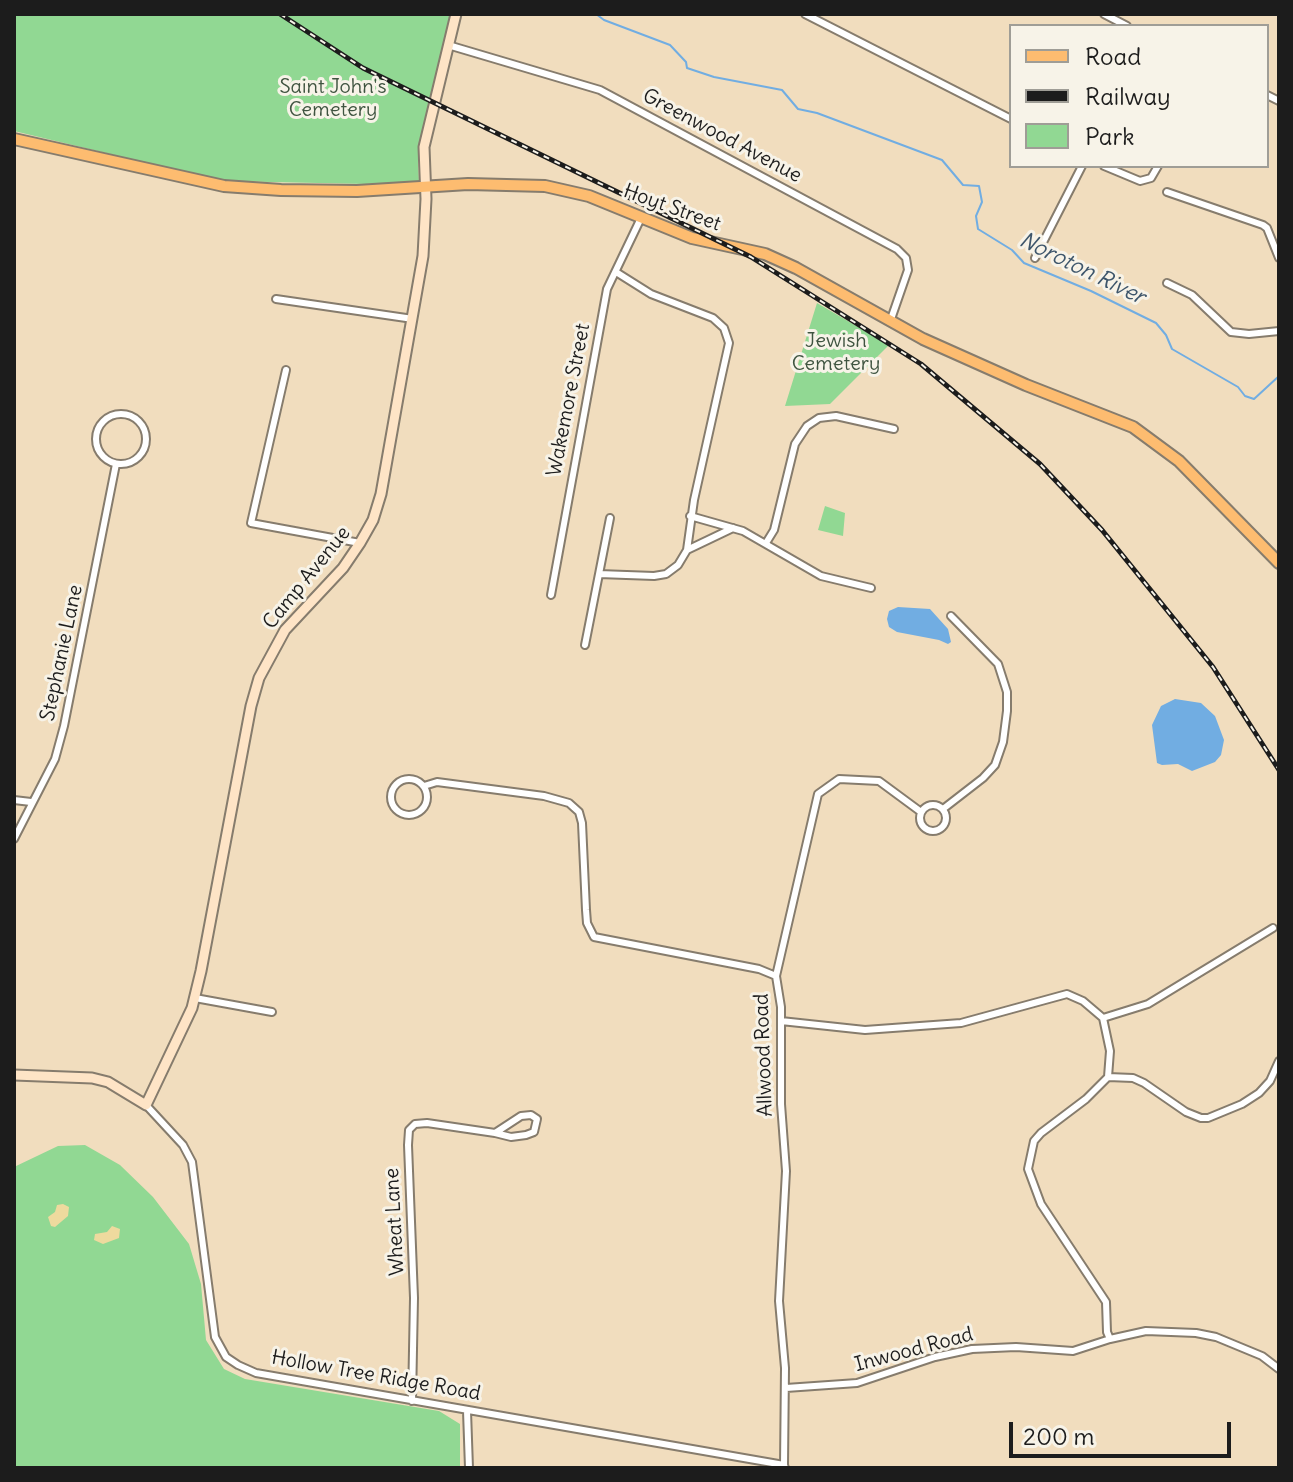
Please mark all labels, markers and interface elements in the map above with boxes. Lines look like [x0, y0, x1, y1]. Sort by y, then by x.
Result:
legend [1009, 24, 1269, 168]
text: Road [1085, 41, 1141, 71]
park label: Saint John's Cemetery [279, 75, 387, 122]
text: Railway [1085, 81, 1171, 111]
street label: Greenwood Avenue [638, 84, 806, 188]
text: Park [1085, 121, 1135, 151]
street label: Hoyt Street [620, 179, 724, 237]
water label: Noroton River [1015, 227, 1149, 311]
street label: Wakemore Street [542, 322, 596, 478]
park label: Jewish Cemetery [792, 329, 880, 376]
street label: Camp Avenue [258, 522, 356, 634]
street label: Stephanie Lane [36, 583, 88, 723]
street label: Allwood Road [750, 993, 778, 1117]
street label: Wheat Lane [380, 1167, 410, 1277]
street label: Inwood Road [852, 1323, 976, 1377]
street label: Hollow Tree Ridge Road [270, 1346, 482, 1406]
scale bar [1013, 1406, 1235, 1456]
text: 200 m [1023, 1421, 1095, 1451]

